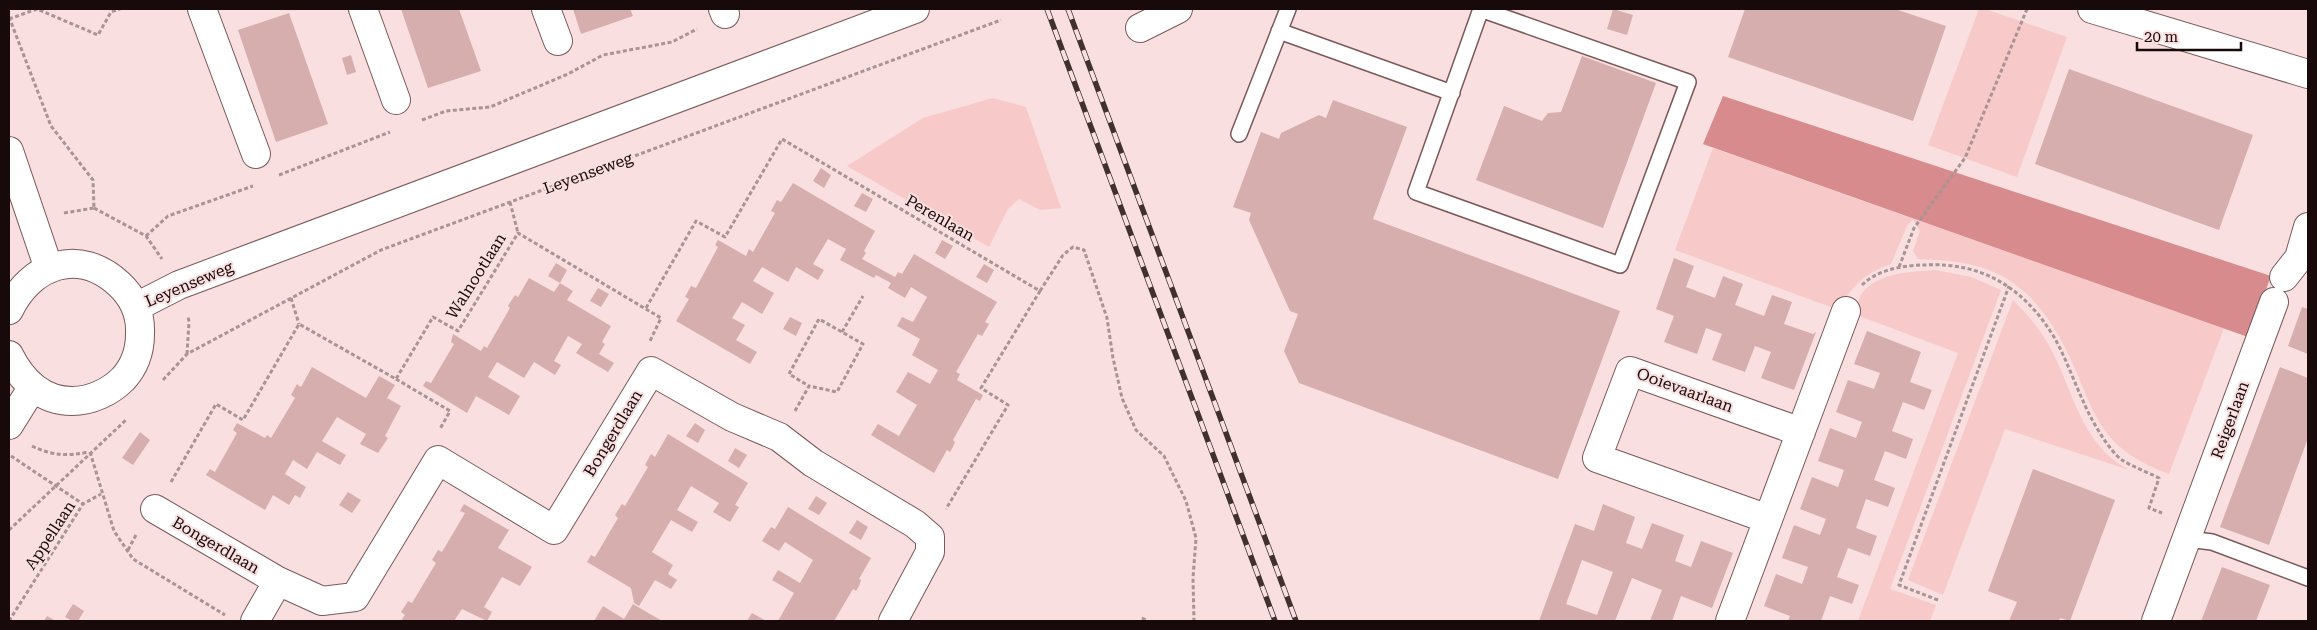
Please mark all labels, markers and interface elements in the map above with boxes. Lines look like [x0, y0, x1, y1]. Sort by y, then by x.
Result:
scale bar [2137, 20, 2241, 52]
text: 20 m [2144, 28, 2179, 46]
street label: Leyenseweg [541, 148, 636, 198]
street label: Perenlaan [902, 191, 978, 245]
street label: Walnootlaan [442, 230, 510, 322]
street label: Leyenseweg [142, 257, 237, 311]
street label: Ooievaarlaan [1634, 364, 1736, 416]
street label: Reigerlaan [2207, 379, 2253, 461]
street label: Bongerdlaan [580, 386, 646, 480]
street label: Appellaan [21, 497, 79, 573]
street label: Bongerdlaan [169, 512, 263, 578]

